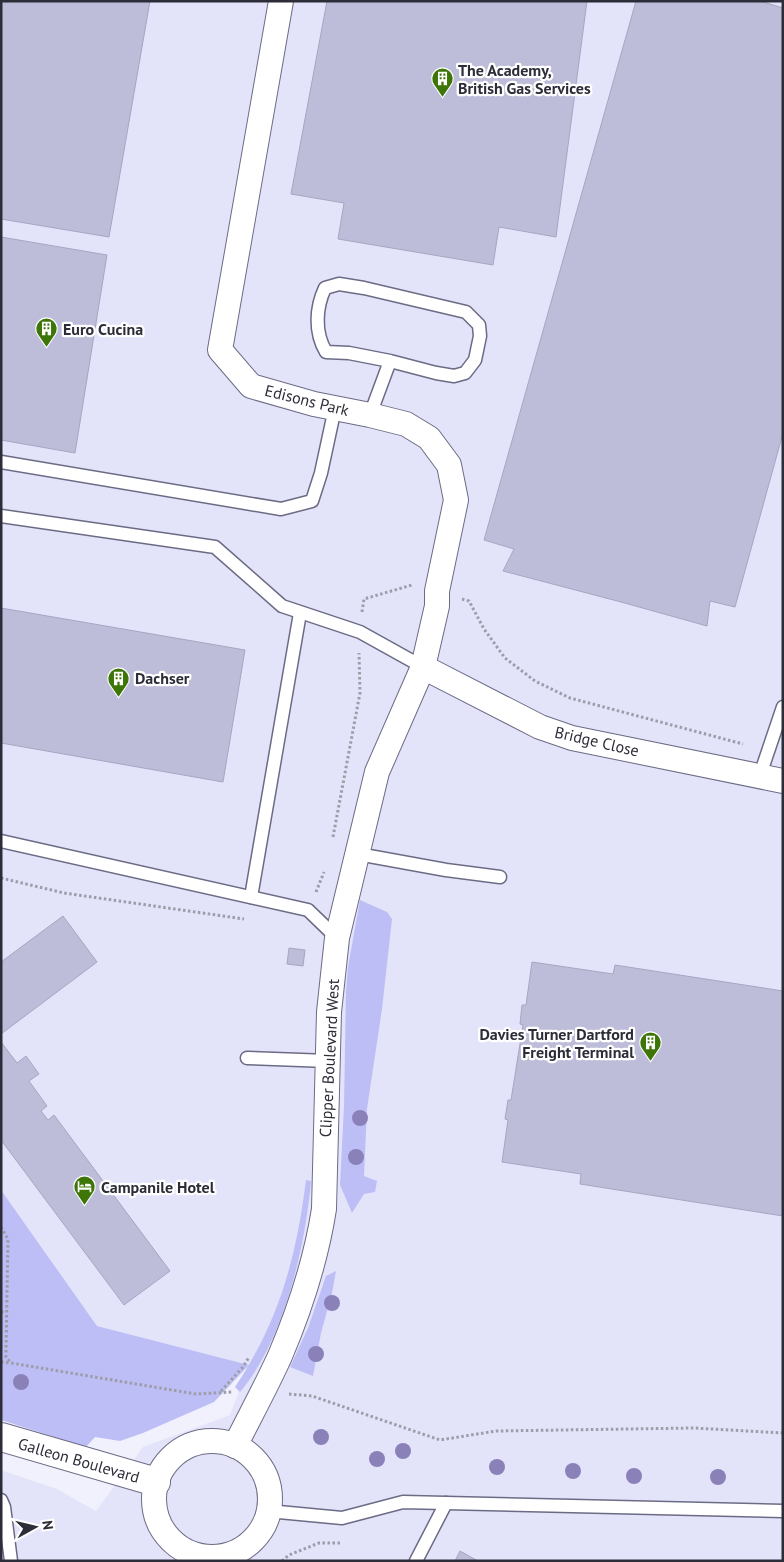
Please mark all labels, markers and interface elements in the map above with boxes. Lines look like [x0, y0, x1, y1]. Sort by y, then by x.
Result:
place label: The Academy, British Gas Services [458, 60, 591, 98]
building icon: The Academy, British Gas Services [430, 67, 454, 98]
building icon: Euro Cucina [35, 317, 59, 348]
place label: Euro Cucina [63, 319, 143, 339]
street label: Edisons Park [263, 380, 351, 420]
building icon: Dachser [107, 666, 131, 697]
place label: Dachser [135, 668, 190, 688]
street label: Bridge Close [553, 722, 641, 760]
street label: Clipper Boulevard West [315, 978, 343, 1138]
place label: Davies Turner Dartford Freight Terminal [479, 1024, 634, 1062]
building icon: Davies Turner Dartford Freight Terminal [638, 1031, 662, 1062]
hotel icon: Campanile Hotel [73, 1175, 97, 1206]
place label: Campanile Hotel [101, 1177, 215, 1197]
street label: Galleon Boulevard [16, 1433, 142, 1487]
north arrow [10, 1502, 60, 1552]
text: N [38, 1519, 57, 1531]

